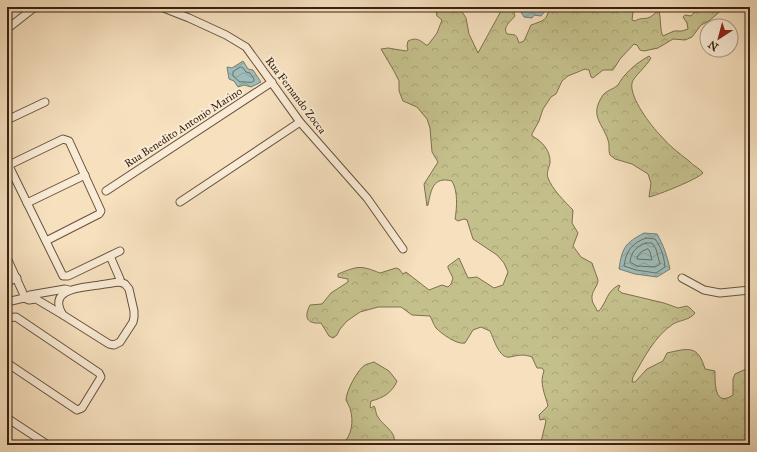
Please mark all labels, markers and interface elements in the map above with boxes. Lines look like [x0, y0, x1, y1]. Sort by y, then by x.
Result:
north arrow [699, 18, 739, 58]
text: N [705, 37, 721, 54]
street label: Rua Fernando Zocca [263, 54, 329, 136]
street label: Rua Benedito Antonio Marino [122, 84, 245, 170]

